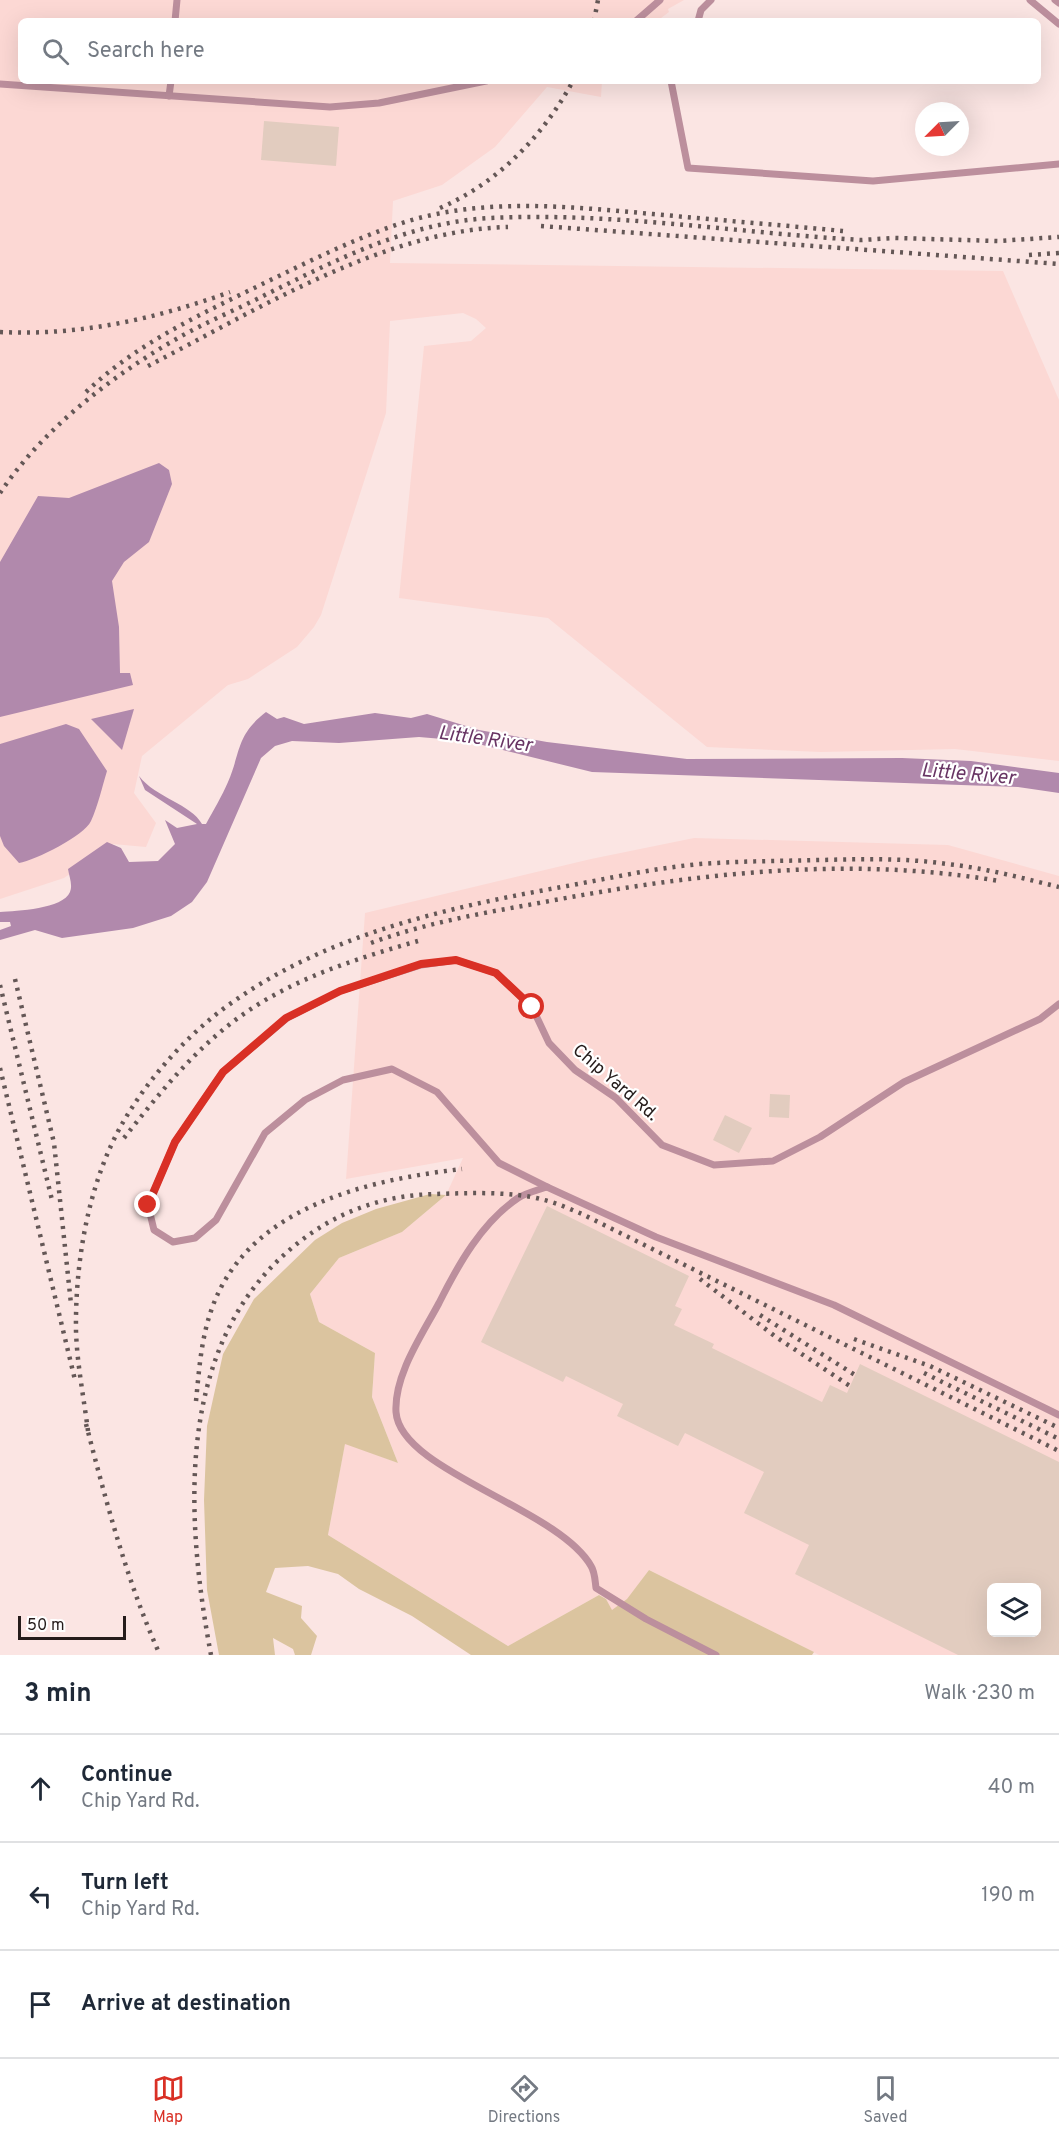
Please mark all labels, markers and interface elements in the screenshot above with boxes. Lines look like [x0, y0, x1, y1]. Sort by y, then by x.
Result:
search box [18, 18, 1041, 84]
icon: search [39, 35, 72, 68]
text: Search here [87, 38, 205, 65]
north arrow [915, 102, 969, 156]
water label: Little River [437, 721, 535, 760]
water label: Little River [920, 758, 1017, 792]
route start [518, 993, 544, 1019]
street label: Chip Yard Rd. [567, 1039, 663, 1127]
route end [134, 1191, 160, 1217]
map controls [987, 1583, 1041, 1637]
button: layers [987, 1583, 1041, 1637]
scale bar [18, 1613, 126, 1640]
text: 50 m [27, 1616, 65, 1636]
text: 3 min [24, 1678, 92, 1711]
text: Walk · 230 m [924, 1681, 1035, 1707]
text: Continue [81, 1762, 172, 1789]
icon: ahead [24, 1772, 57, 1805]
text: 40 m [988, 1775, 1035, 1801]
text: Chip Yard Rd. [81, 1789, 199, 1815]
text: Turn left [81, 1870, 169, 1897]
icon: left [24, 1880, 57, 1913]
text: 190 m [981, 1883, 1035, 1909]
text: Chip Yard Rd. [81, 1897, 199, 1923]
icon: arrive [24, 1988, 57, 2021]
text: Arrive at destination [81, 1991, 291, 2018]
tab: Map [152, 2072, 185, 2128]
tab: Directions [488, 2072, 560, 2128]
tab: Saved [863, 2072, 907, 2128]

